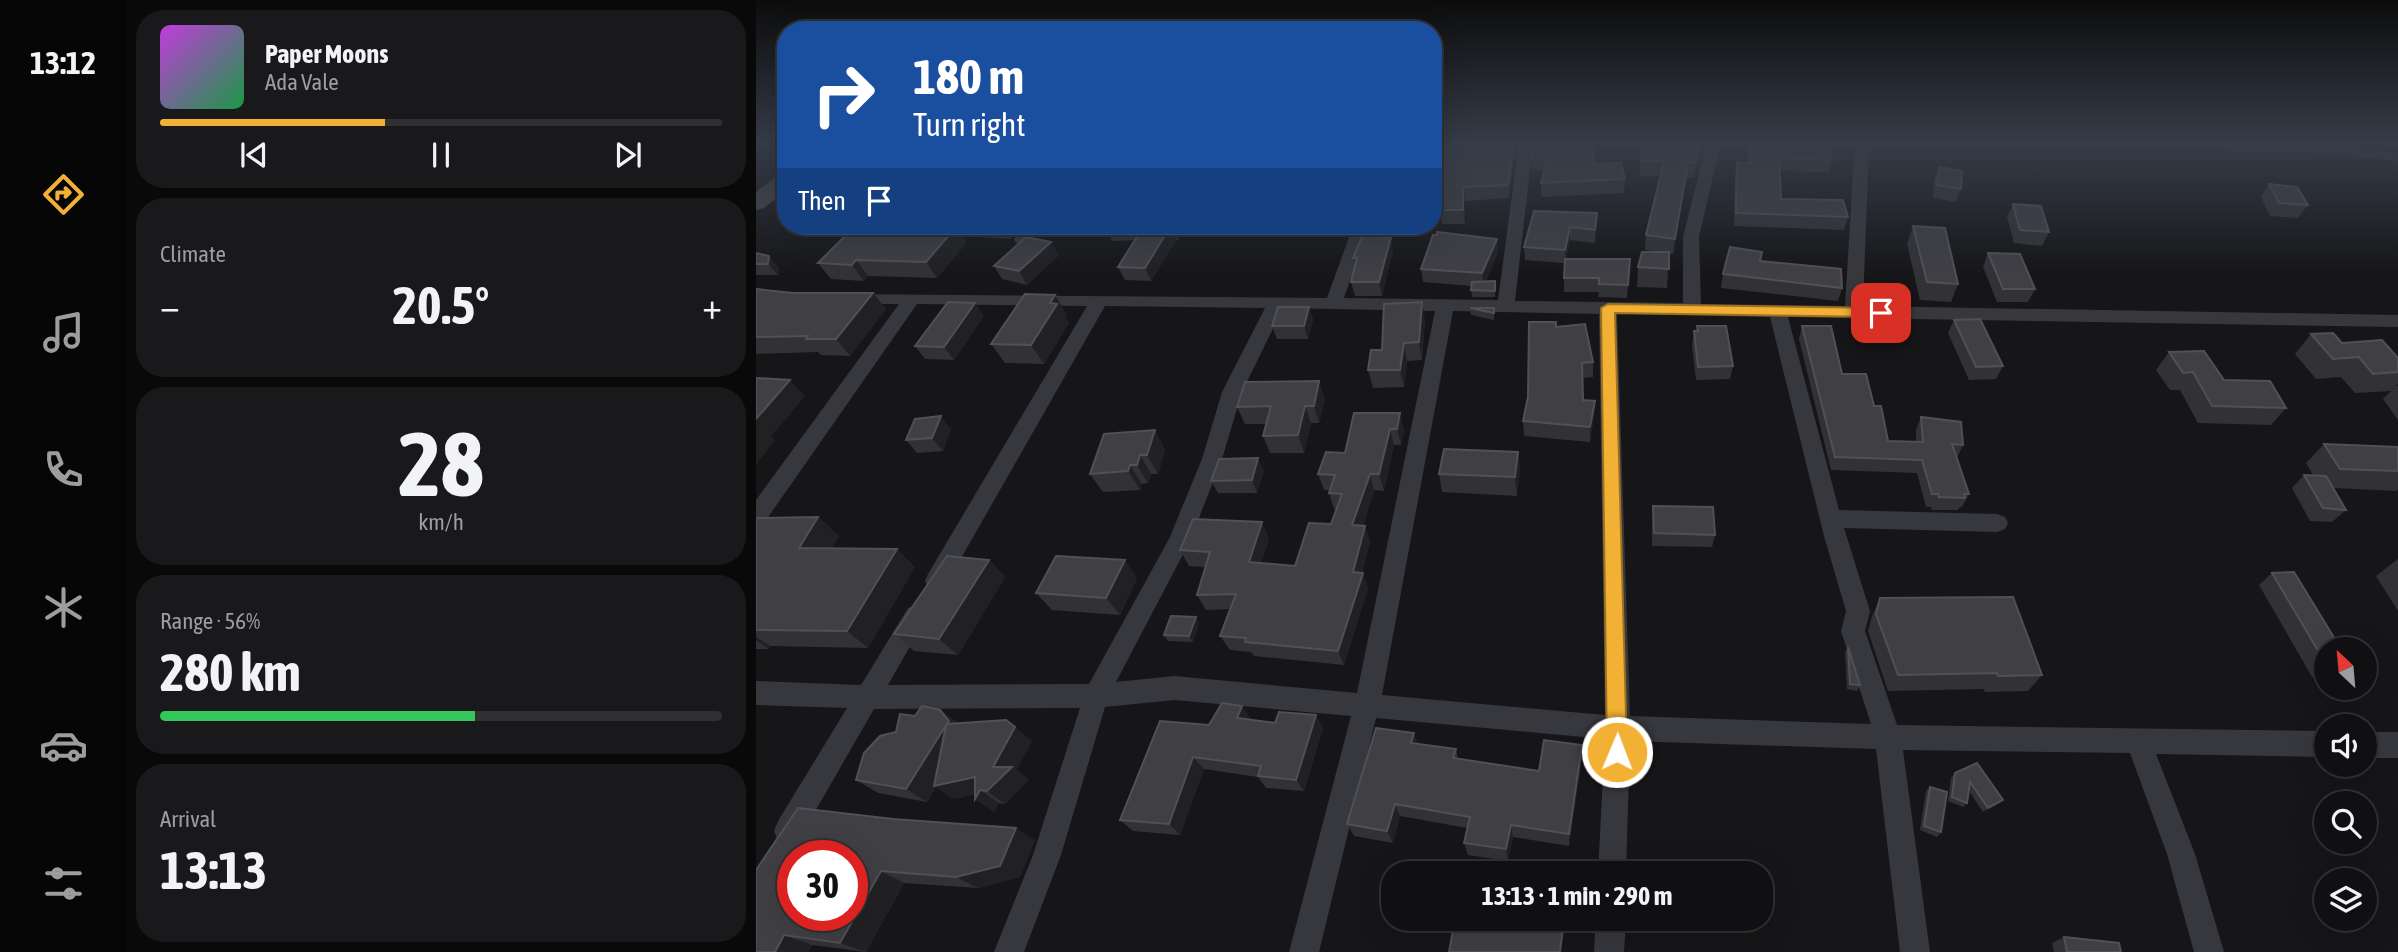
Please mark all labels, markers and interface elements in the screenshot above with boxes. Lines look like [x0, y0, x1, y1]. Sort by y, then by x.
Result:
text: Paper Moons [265, 39, 388, 69]
text: 13:12 [30, 44, 96, 81]
text: 180 m [913, 48, 1024, 104]
icon: right [798, 49, 889, 140]
text: Ada Vale [265, 69, 339, 95]
text: Turn right [913, 106, 1026, 143]
icon: previous [235, 136, 273, 174]
icon: pause [422, 136, 460, 174]
icon: next [609, 136, 647, 174]
icon: directions [39, 170, 88, 219]
icon: arrive [860, 182, 898, 220]
text: Then [798, 186, 846, 216]
text: Climate [160, 241, 226, 267]
text: 20.5° [393, 275, 489, 335]
pin [1851, 283, 1911, 343]
text: − [160, 284, 180, 327]
text: + [702, 284, 722, 327]
icon: arrive [1862, 294, 1900, 332]
icon: music [39, 308, 88, 357]
text: 28 [398, 411, 484, 515]
icon: phone [39, 445, 88, 494]
text: km/h [418, 509, 464, 535]
icon: climate [39, 583, 88, 632]
text: Range · 56% [160, 608, 260, 634]
north arrow [2314, 637, 2376, 700]
map controls [2314, 637, 2377, 931]
text: 280 km [160, 642, 301, 702]
button: sound [2314, 714, 2377, 777]
position arrow [1580, 715, 1654, 789]
icon: car [39, 721, 88, 770]
button: search [2314, 791, 2377, 854]
text: Arrival [160, 806, 216, 832]
text: 13:13 [160, 840, 267, 900]
speed limit sign: 30 [777, 840, 868, 931]
icon: filters [39, 859, 88, 908]
button: layers [2314, 868, 2377, 931]
text: 13:13 · 1 min · 290 m [1482, 881, 1672, 911]

